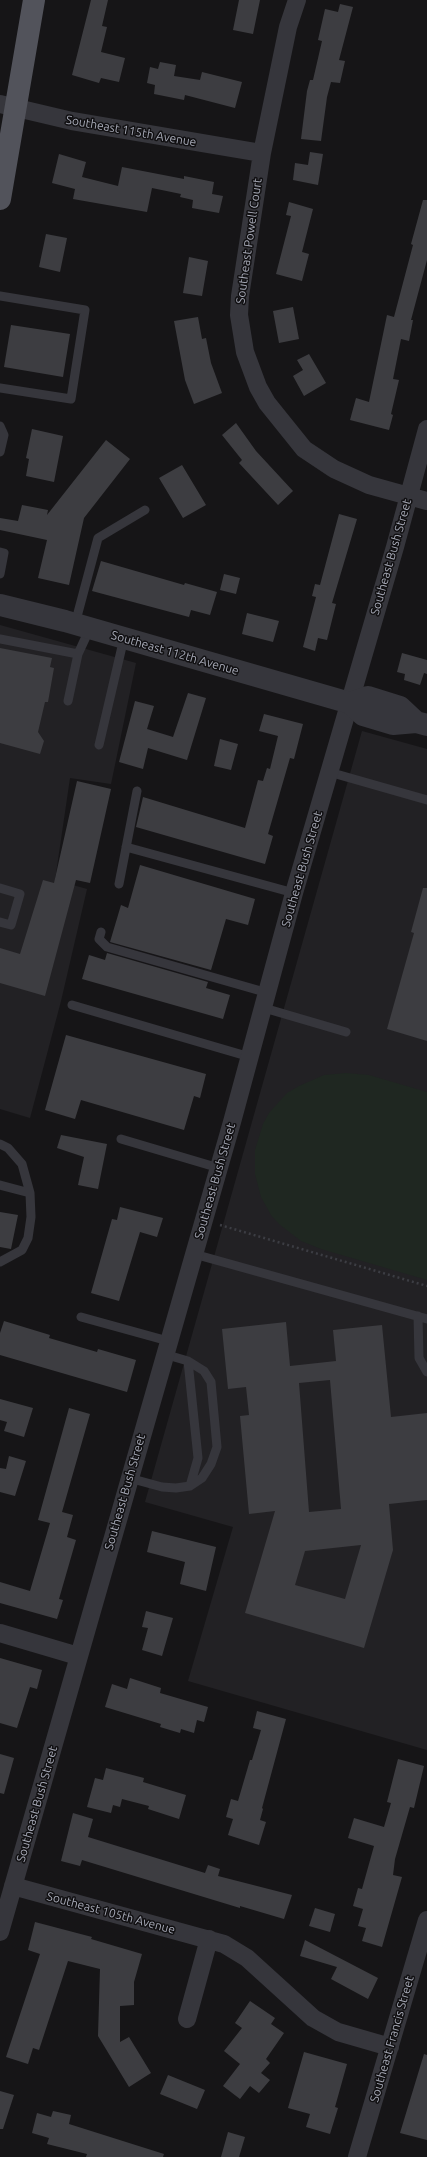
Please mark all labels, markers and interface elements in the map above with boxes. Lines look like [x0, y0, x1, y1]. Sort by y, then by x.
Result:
street label: Southeast 115th Avenue [65, 112, 197, 150]
street label: Southeast Powell Court [233, 177, 265, 305]
street label: Southeast Bush Street [368, 497, 414, 617]
street label: Southeast 112th Avenue [109, 628, 241, 678]
street label: Southeast Bush Street [279, 809, 325, 929]
street label: Southeast Bush Street [192, 1121, 238, 1241]
street label: Southeast Bush Street [102, 1432, 148, 1552]
street label: Southeast Bush Street [14, 1744, 60, 1864]
street label: Southeast 105th Avenue [45, 1889, 177, 1937]
street label: Southeast Francis Street [367, 1974, 417, 2104]

